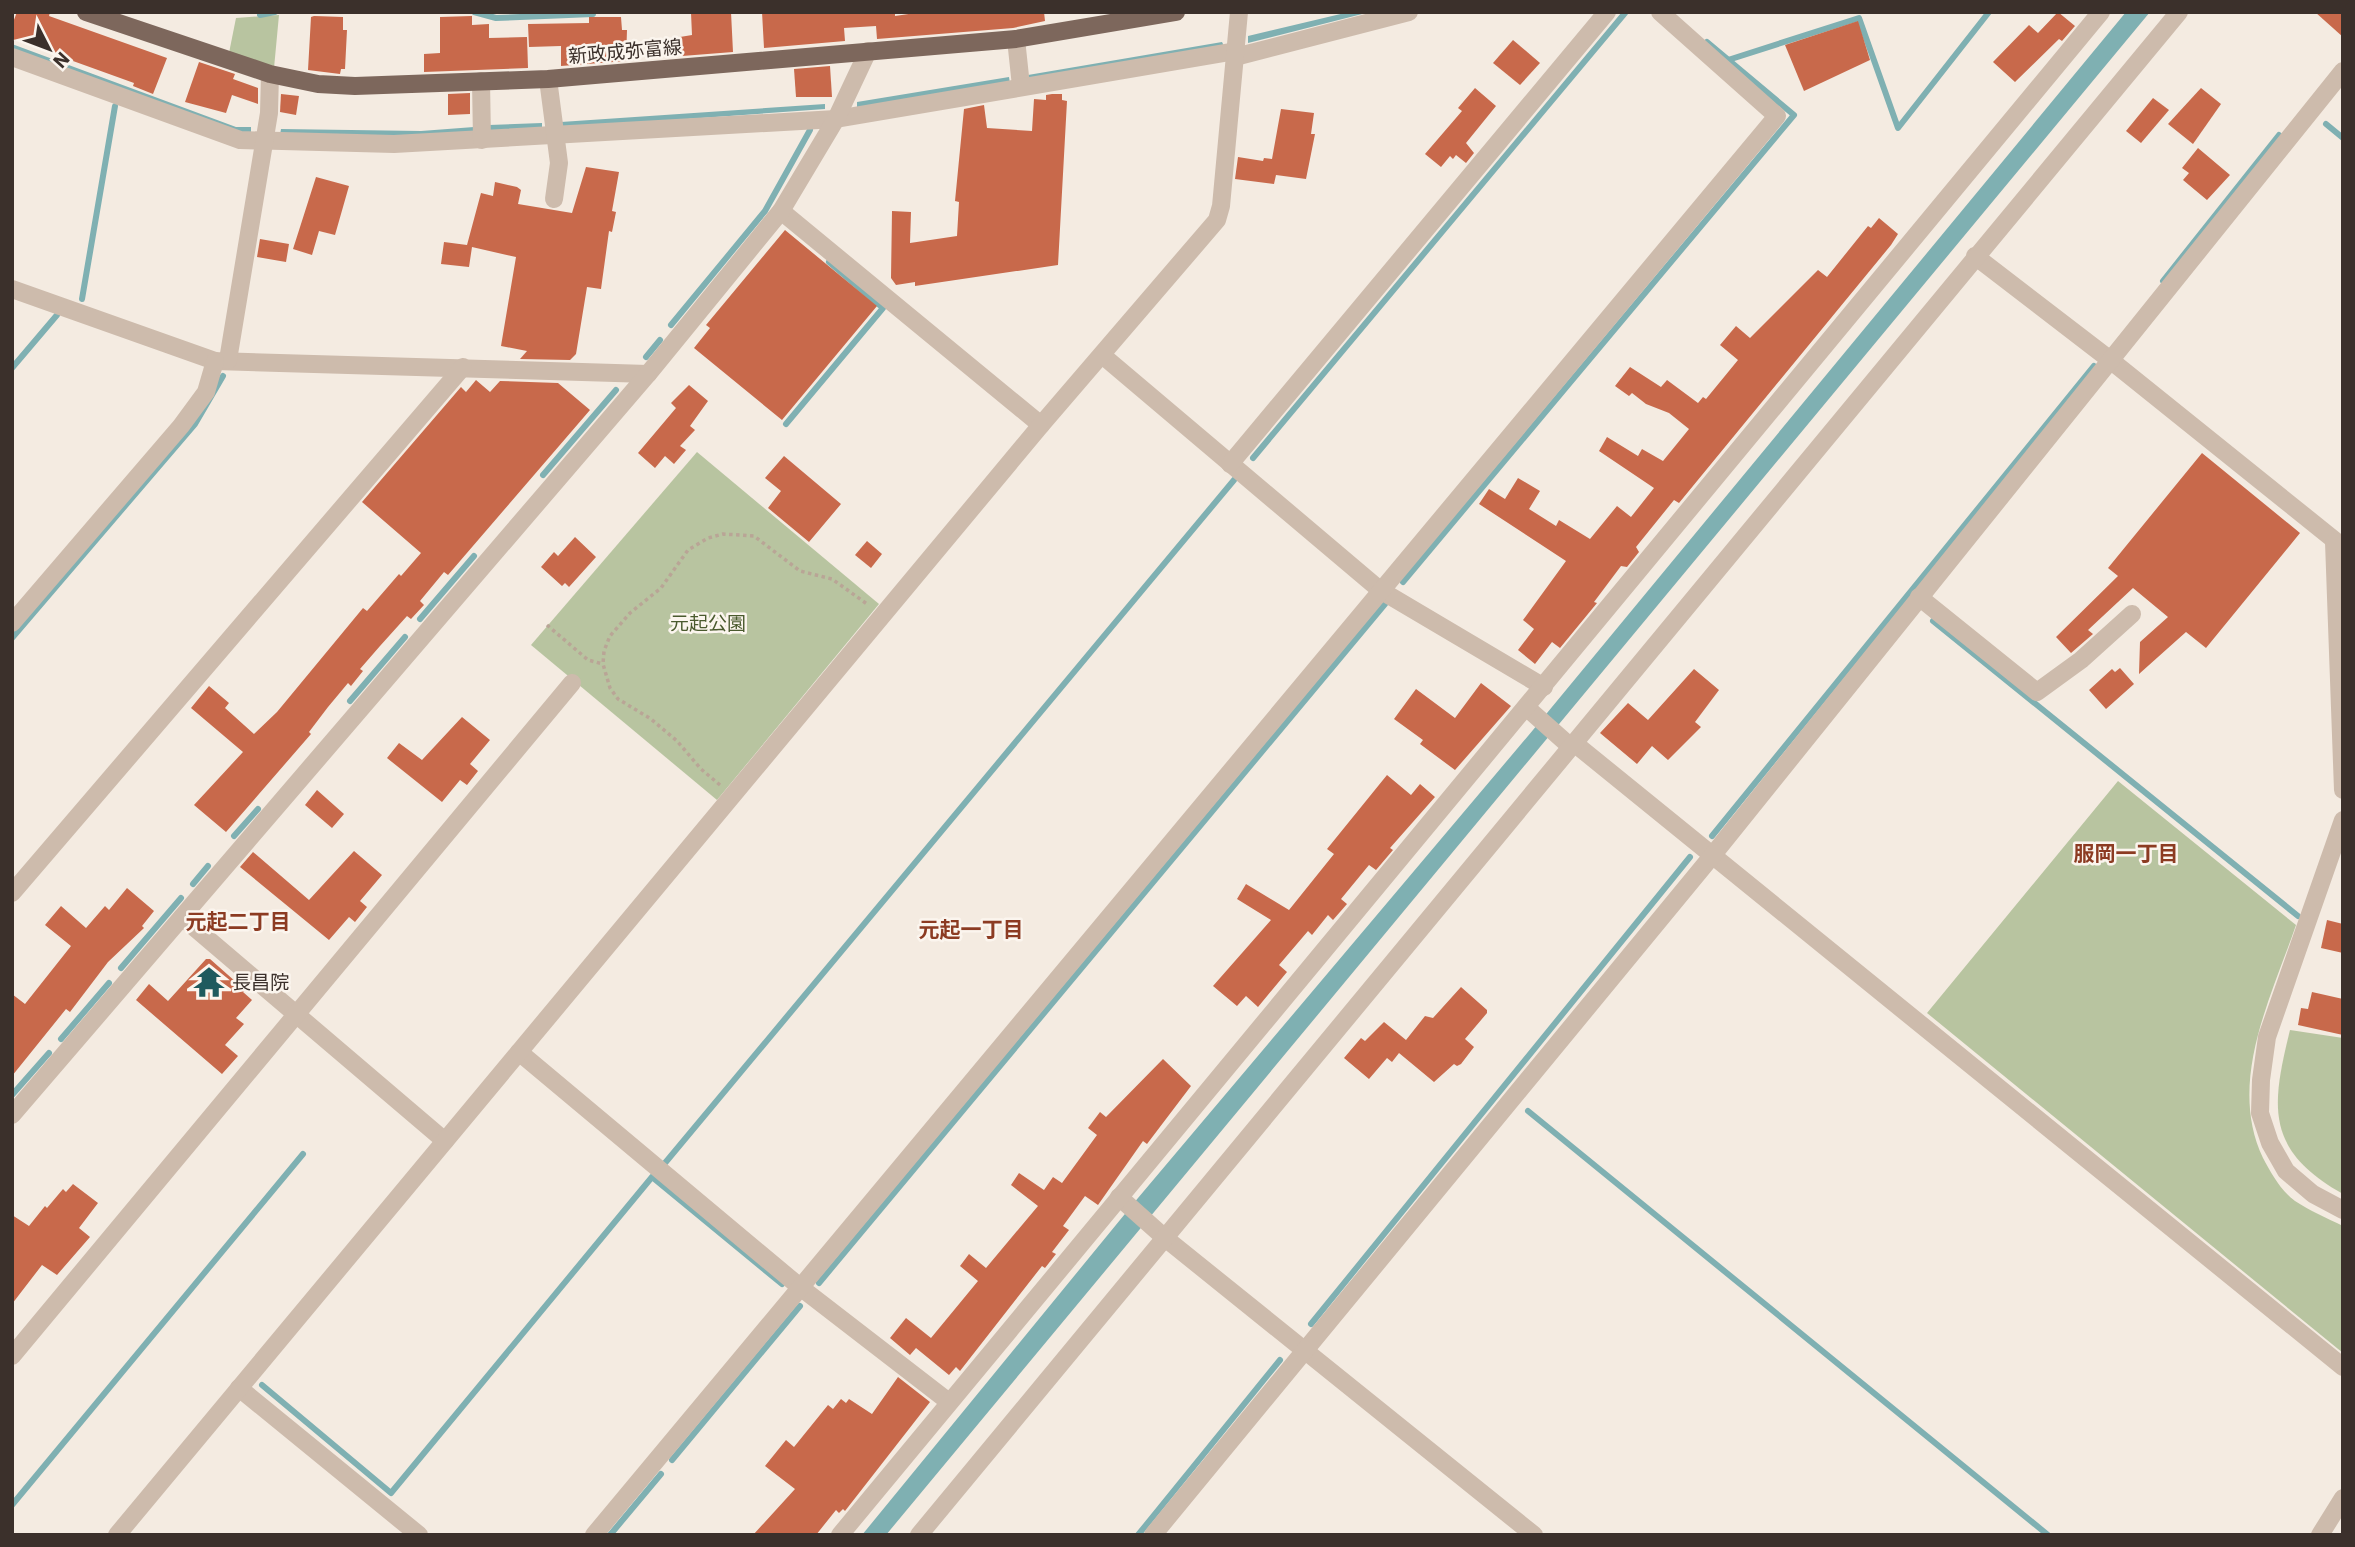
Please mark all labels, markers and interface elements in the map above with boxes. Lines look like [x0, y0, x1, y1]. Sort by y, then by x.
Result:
north arrow [14, 14, 84, 84]
street label: 新政成弥富線 [567, 34, 683, 68]
text: N [48, 47, 75, 74]
park label: 元起公園 [670, 611, 746, 635]
district label: 服岡一丁目 [2074, 839, 2179, 867]
district label: 元起二丁目 [186, 907, 291, 935]
district label: 元起一丁目 [919, 915, 1024, 943]
temple icon: 長昌院 [192, 965, 226, 999]
place label: 長昌院 [232, 970, 289, 994]

